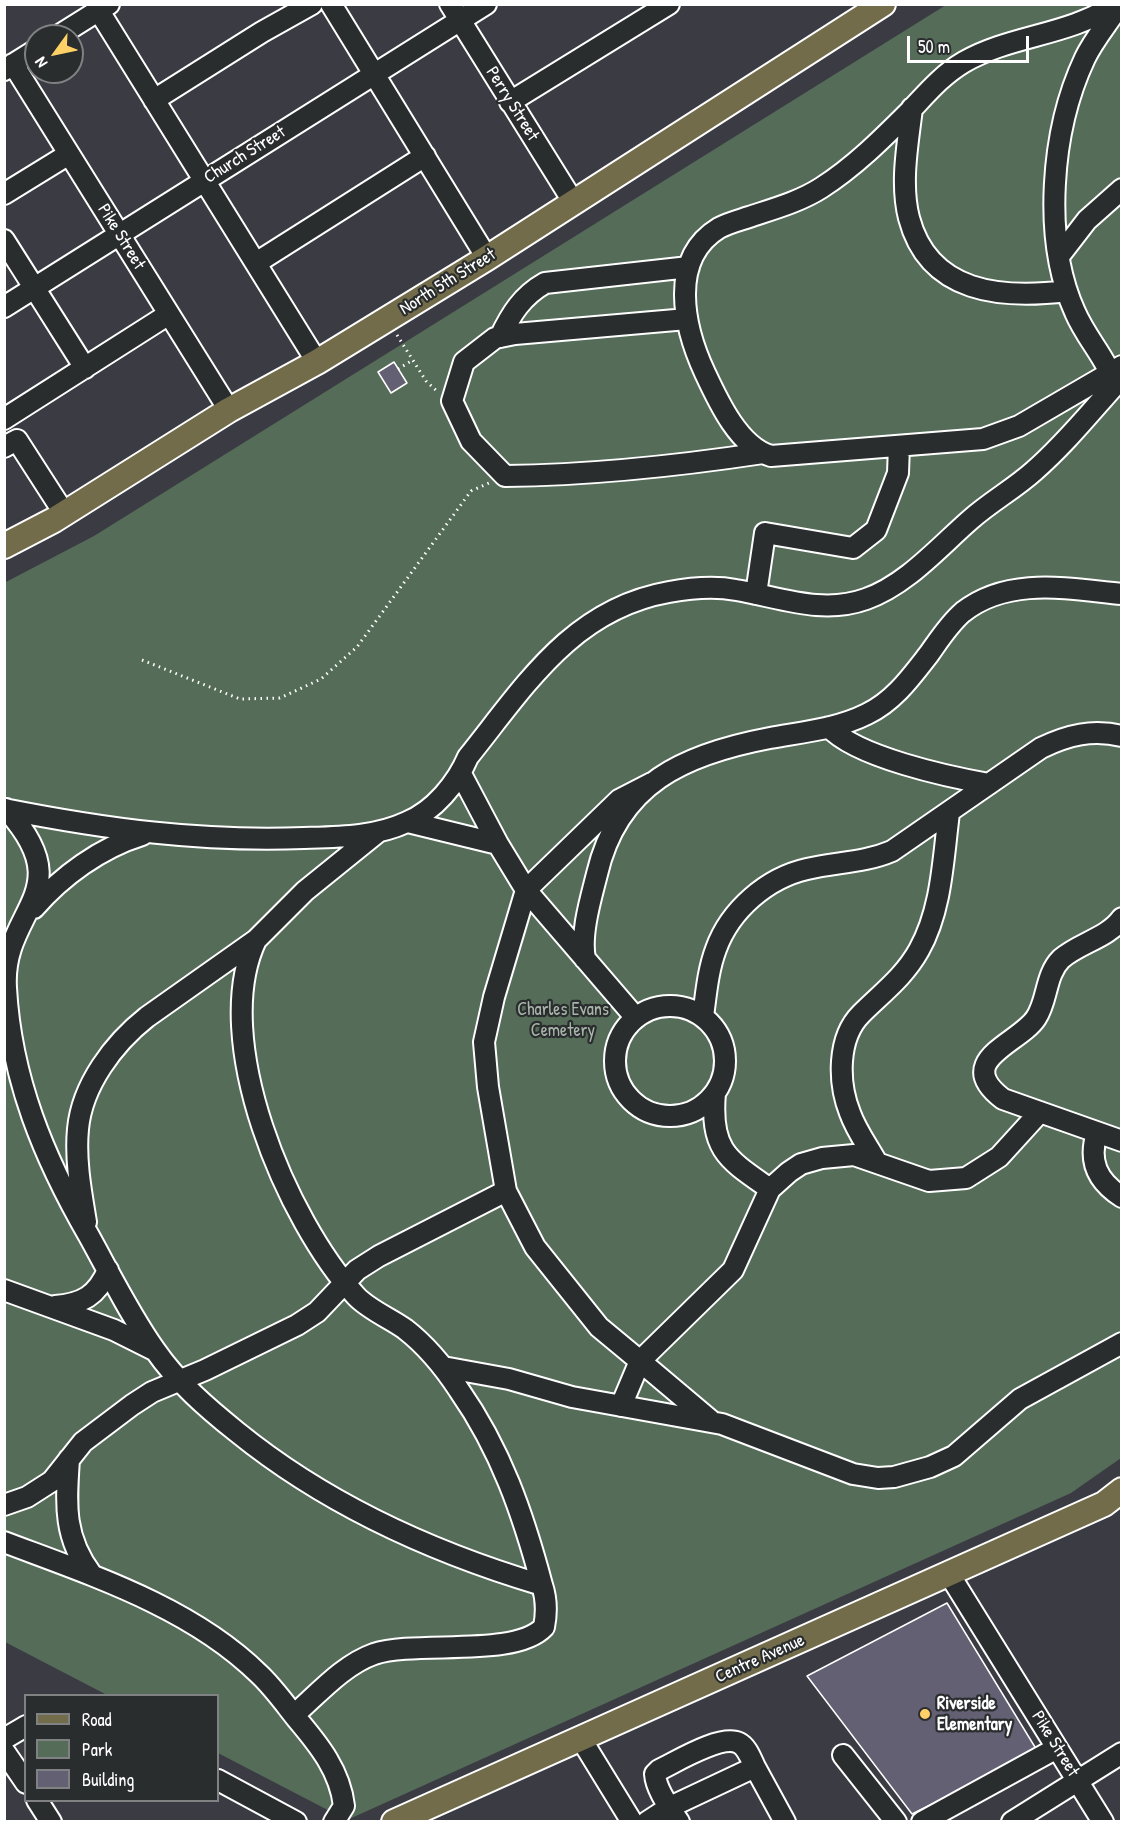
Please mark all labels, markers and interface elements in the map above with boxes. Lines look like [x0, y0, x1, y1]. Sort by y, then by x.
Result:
north arrow [24, 24, 84, 84]
scale bar [910, 24, 1032, 62]
text: 50 m [918, 34, 950, 59]
text: N [29, 53, 52, 72]
street label: Perry Street [481, 63, 543, 145]
street label: Church Street [200, 121, 290, 189]
street label: Pike Street [92, 200, 150, 274]
street label: North 5th Street [396, 244, 500, 320]
park label: Charles Evans Cemetery [517, 999, 609, 1042]
street label: Centre Avenue [712, 1630, 808, 1688]
place label: Riverside Elementary [937, 1693, 1012, 1736]
legend [24, 1694, 219, 1802]
text: Road [82, 1707, 112, 1732]
marker: Riverside Elementary [918, 1707, 932, 1721]
street label: Pike Street [1026, 1707, 1084, 1781]
text: Park [82, 1737, 112, 1762]
text: Building [82, 1767, 134, 1792]

